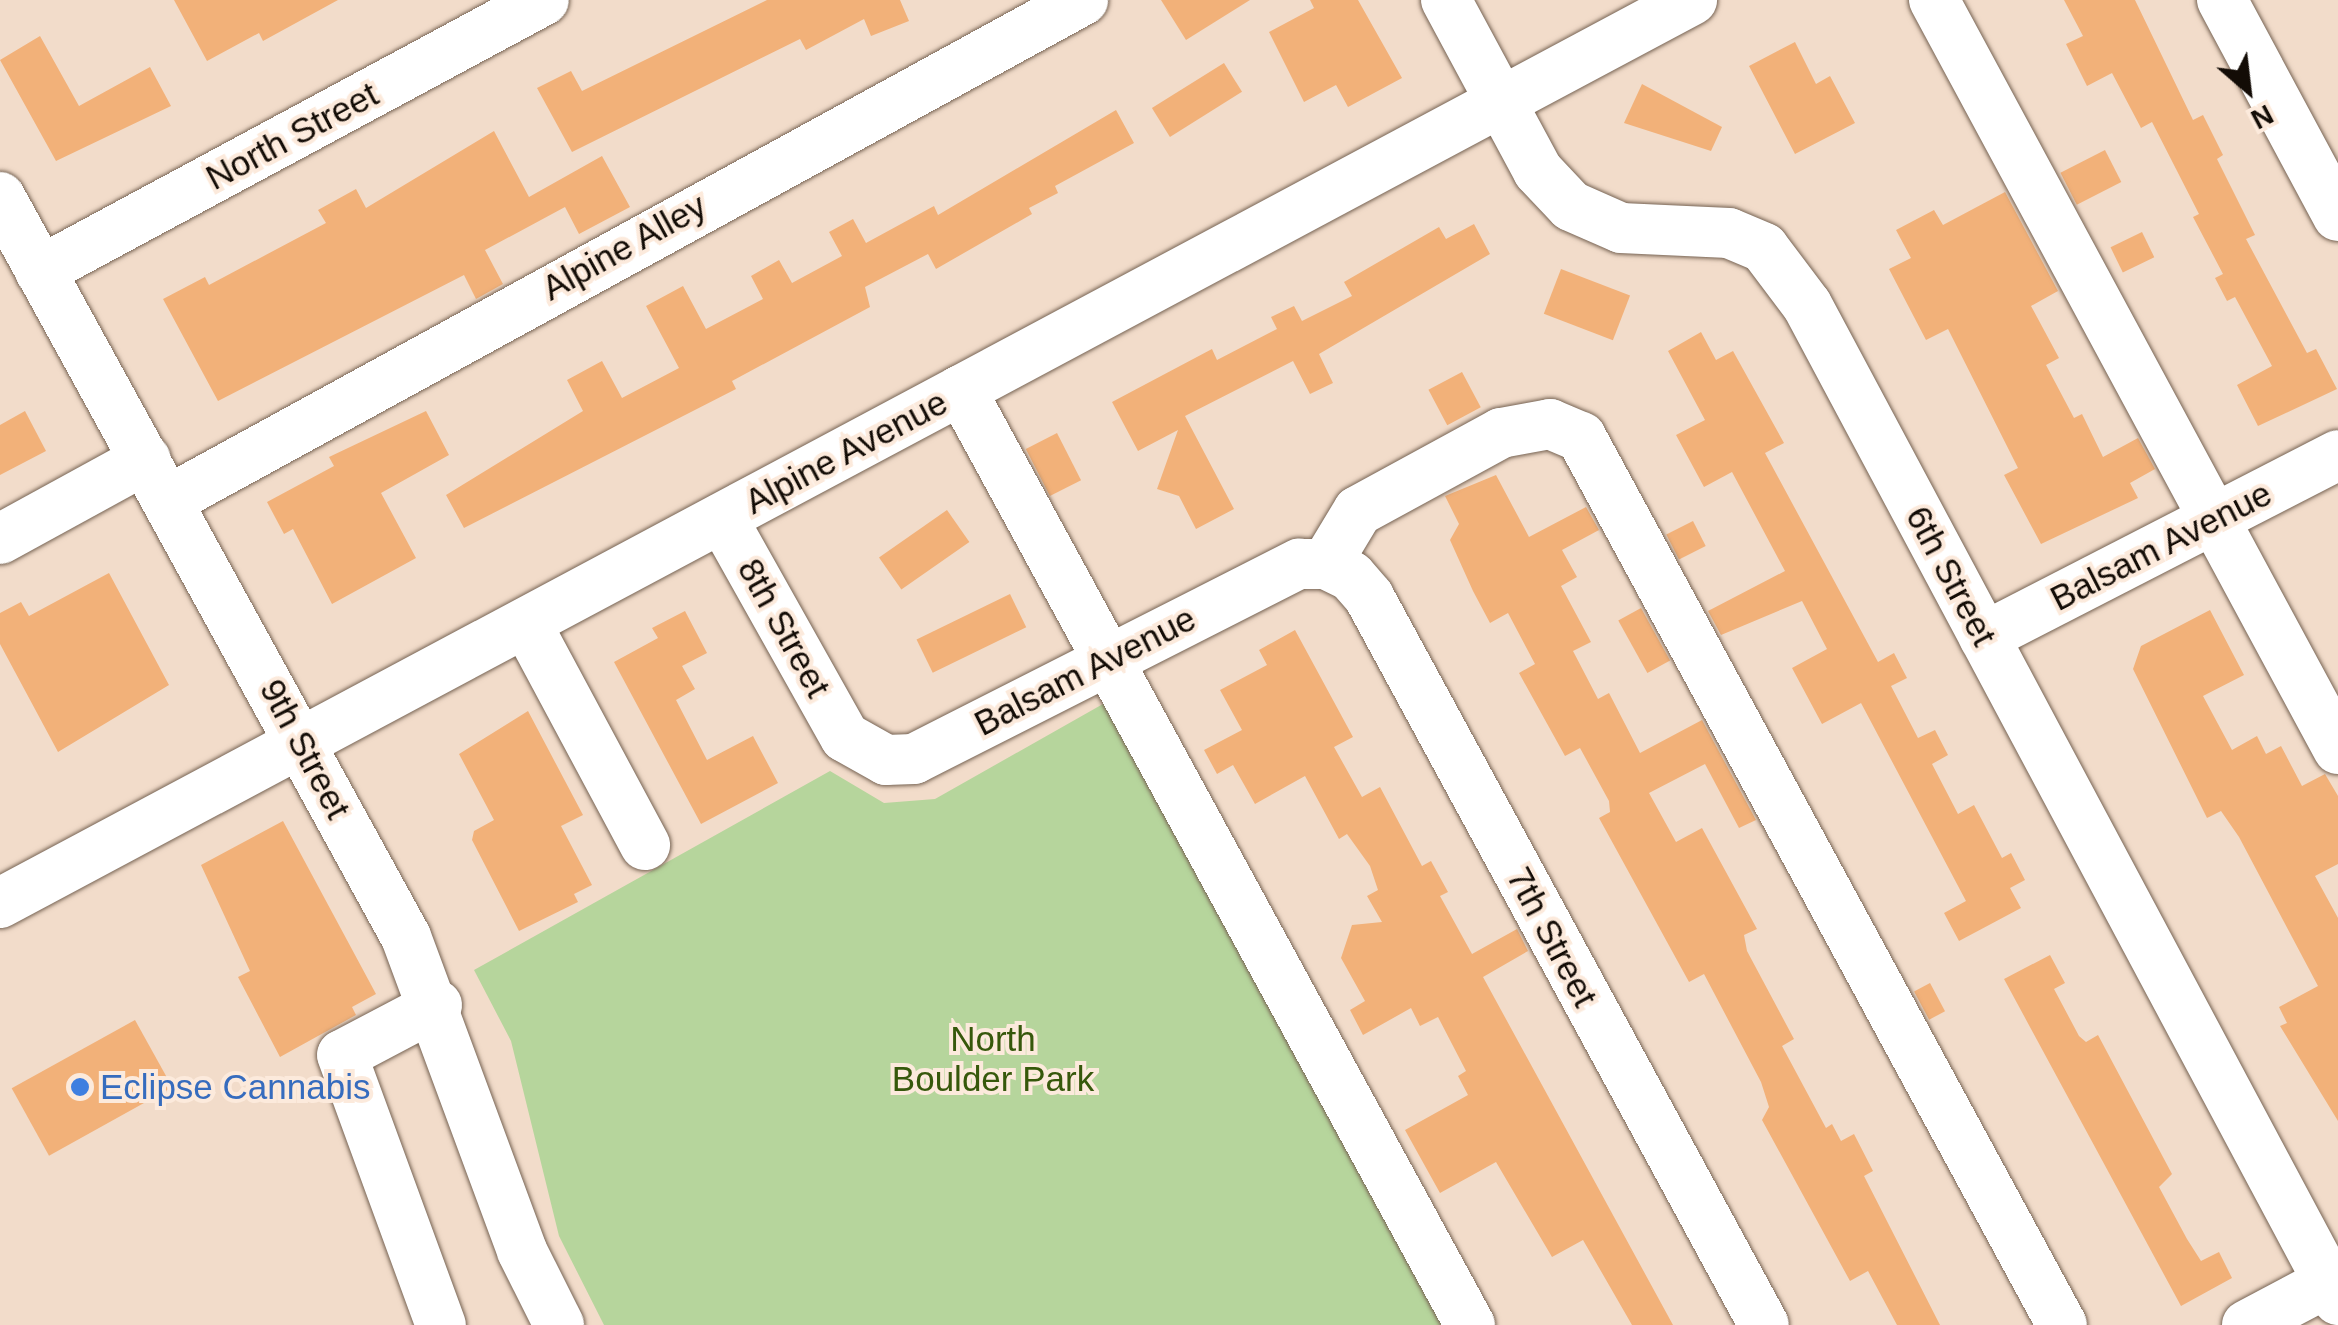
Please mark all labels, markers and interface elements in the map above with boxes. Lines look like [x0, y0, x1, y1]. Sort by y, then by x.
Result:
north arrow [2198, 40, 2298, 140]
street label: North Street [199, 73, 385, 199]
text: N [2246, 98, 2279, 135]
street label: Alpine Alley [534, 184, 714, 310]
street label: Alpine Avenue [737, 381, 955, 523]
street label: Balsam Avenue [2043, 472, 2279, 620]
street label: 6th Street [1897, 499, 2005, 653]
street label: 8th Street [729, 551, 839, 705]
street label: Balsam Avenue [967, 597, 1203, 745]
street label: 9th Street [251, 672, 359, 826]
street label: 7th Street [1498, 860, 1606, 1014]
park label: North Boulder Park [892, 1018, 1094, 1100]
place label: Eclipse Cannabis [100, 1066, 370, 1108]
marker: Eclipse Cannabis [69, 1076, 91, 1098]

